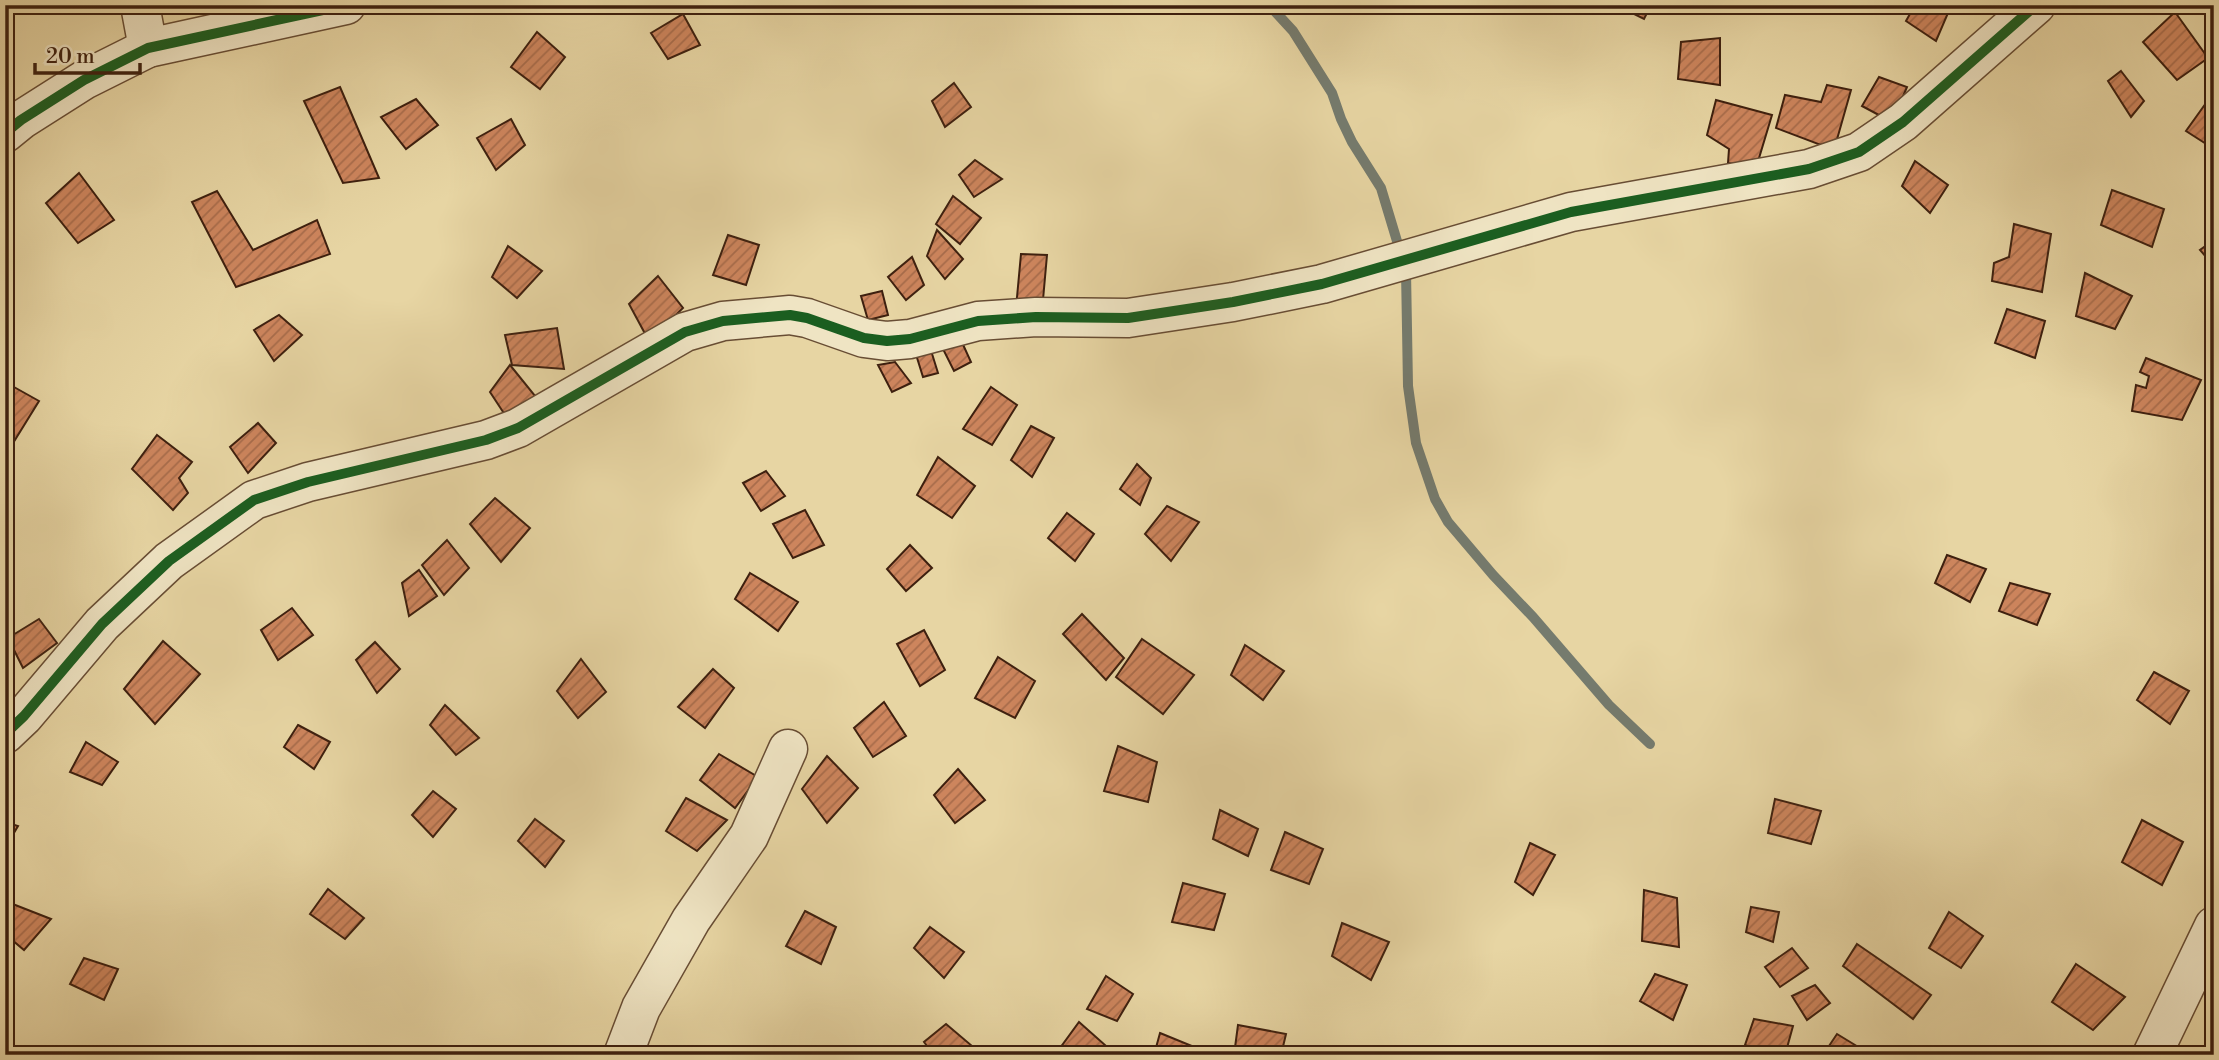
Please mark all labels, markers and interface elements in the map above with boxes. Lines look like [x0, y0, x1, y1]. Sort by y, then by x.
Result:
scale bar [35, 32, 140, 76]
text: 20 m [46, 44, 95, 70]

